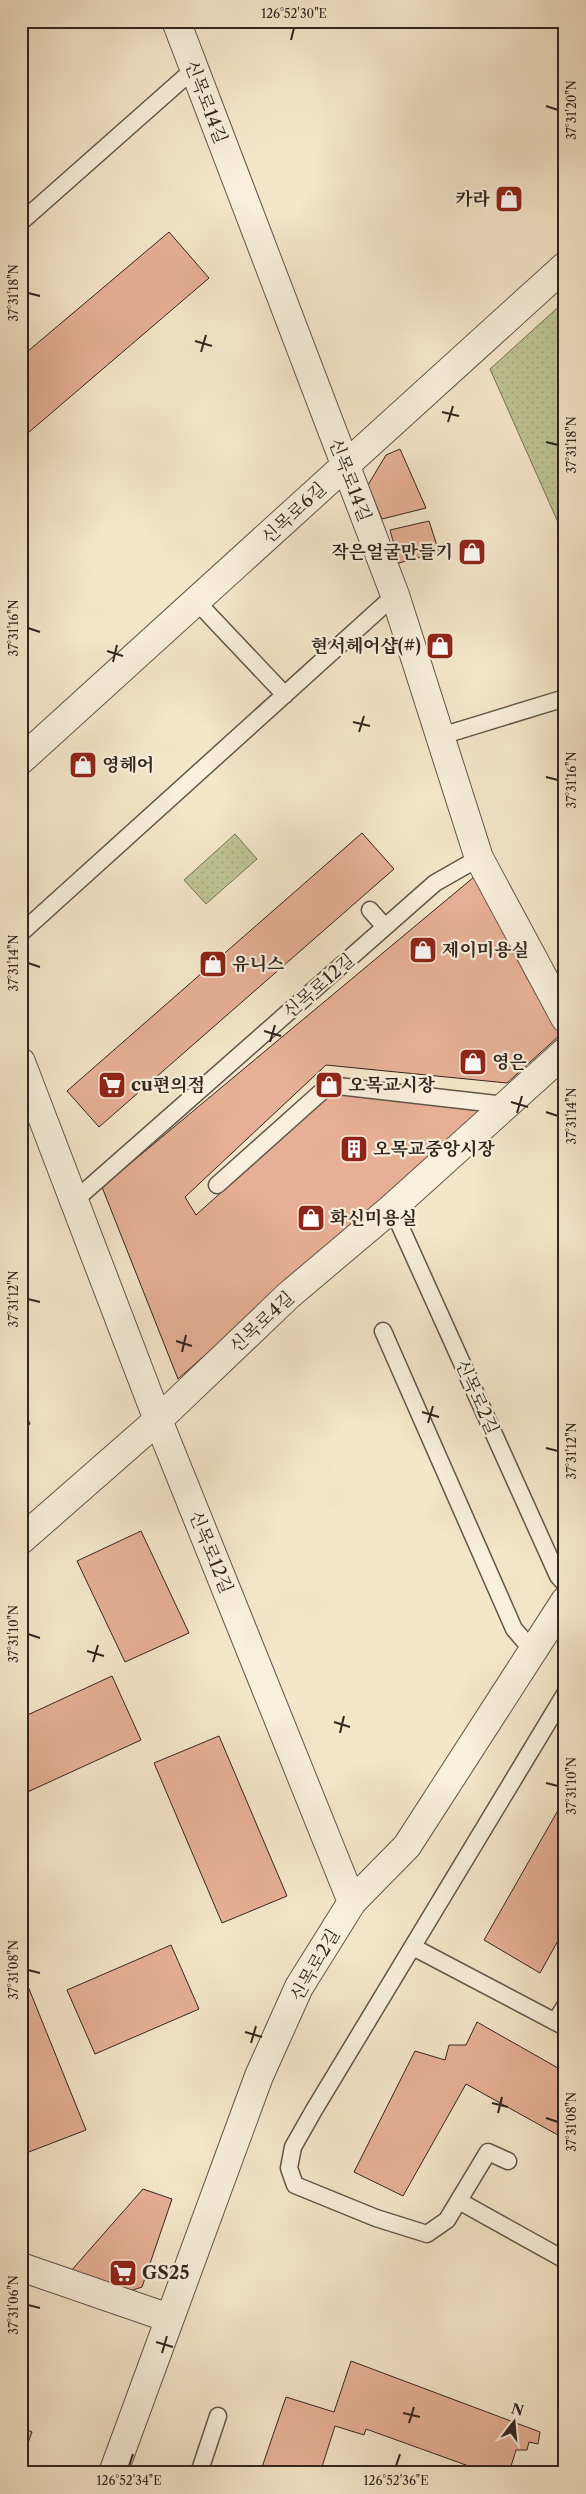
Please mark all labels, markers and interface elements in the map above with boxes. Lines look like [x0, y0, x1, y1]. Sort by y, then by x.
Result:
text: 126°52'30"E [261, 6, 327, 21]
street label: 신목로14길 [180, 57, 232, 147]
text: 37°31'20"N [564, 80, 579, 140]
shop icon: 카라 [494, 184, 524, 214]
place label: 카라 [455, 188, 491, 210]
text: 37°31'18"N [6, 264, 21, 322]
text: 37°31'18"N [564, 416, 579, 474]
street label: 신목로14길 [324, 435, 376, 525]
street label: 신목로6길 [257, 478, 331, 548]
shop icon: 작은얼굴만들기 [457, 537, 487, 567]
place label: 작은얼굴만들기 [331, 541, 453, 563]
text: 37°31'16"N [6, 600, 21, 656]
shop icon: 현서헤어샵(#) [425, 631, 455, 661]
place label: 현서헤어샵(#) [311, 635, 421, 657]
shop icon: 영헤어 [68, 750, 98, 780]
text: 37°31'16"N [564, 752, 579, 808]
place label: 영헤어 [102, 754, 154, 776]
text: 37°31'14"N [6, 935, 21, 991]
shop icon: 제이미용실 [408, 935, 438, 965]
place label: 제이미용실 [442, 939, 529, 961]
shop icon: 유니스 [198, 949, 228, 979]
street label: 신목로12길 [279, 949, 359, 1023]
place label: 유니스 [232, 953, 285, 975]
shop icon: 영은 [458, 1047, 488, 1077]
place label: 영은 [492, 1051, 527, 1073]
supermarket icon: cu편의점 [97, 1070, 127, 1100]
shop icon: 오목교시장 [314, 1070, 344, 1100]
place label: cu편의점 [131, 1074, 205, 1096]
place label: 오목교시장 [348, 1074, 436, 1096]
text: 37°31'14"N [564, 1088, 579, 1144]
building icon: 오목교중앙시장 [339, 1134, 369, 1164]
place label: 오목교중앙시장 [373, 1138, 495, 1160]
shop icon: 화신미용실 [296, 1203, 326, 1233]
place label: 화신미용실 [330, 1207, 417, 1229]
text: 37°31'12"N [6, 1270, 21, 1327]
street label: 신목로4길 [225, 1287, 299, 1357]
street label: 신목로2길 [451, 1356, 503, 1438]
text: 37°31'12"N [564, 1422, 579, 1479]
street label: 신목로12길 [184, 1507, 238, 1597]
text: 37°31'10"N [6, 1605, 21, 1663]
text: 37°31'10"N [564, 1757, 579, 1815]
street label: 신목로2길 [285, 1925, 345, 2005]
text: 37°31'08"N [6, 1940, 21, 2000]
text: 37°31'08"N [564, 2092, 579, 2152]
supermarket icon: GS25 [108, 2258, 138, 2288]
place label: GS25 [142, 2262, 189, 2284]
text: 37°31'06"N [6, 2275, 21, 2335]
north arrow [488, 2396, 538, 2446]
text: N [509, 2399, 526, 2420]
text: 126°52'34"E [97, 2473, 161, 2488]
text: 126°52'36"E [364, 2473, 428, 2488]

